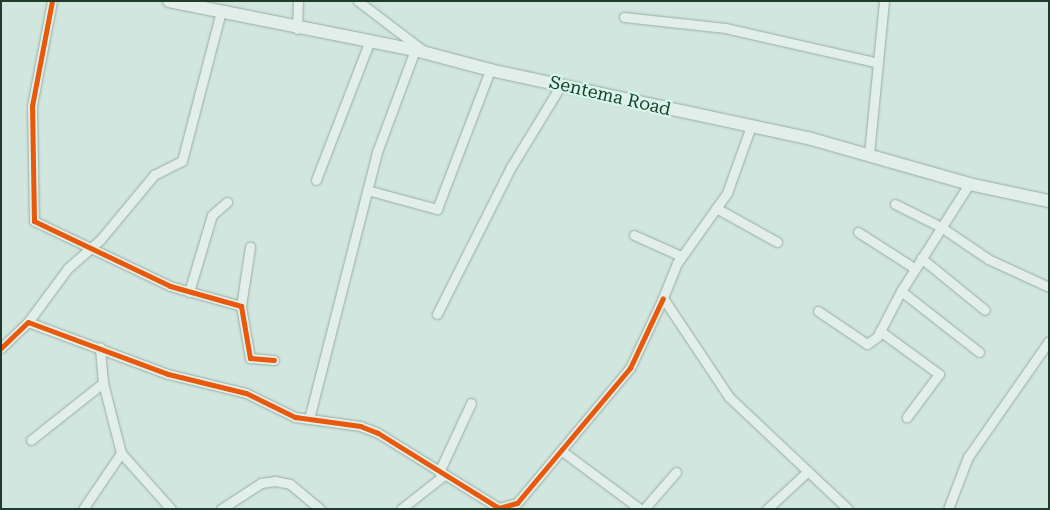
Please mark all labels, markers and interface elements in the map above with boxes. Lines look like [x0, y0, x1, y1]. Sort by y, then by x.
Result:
street label: Sentema Road [547, 71, 673, 121]

